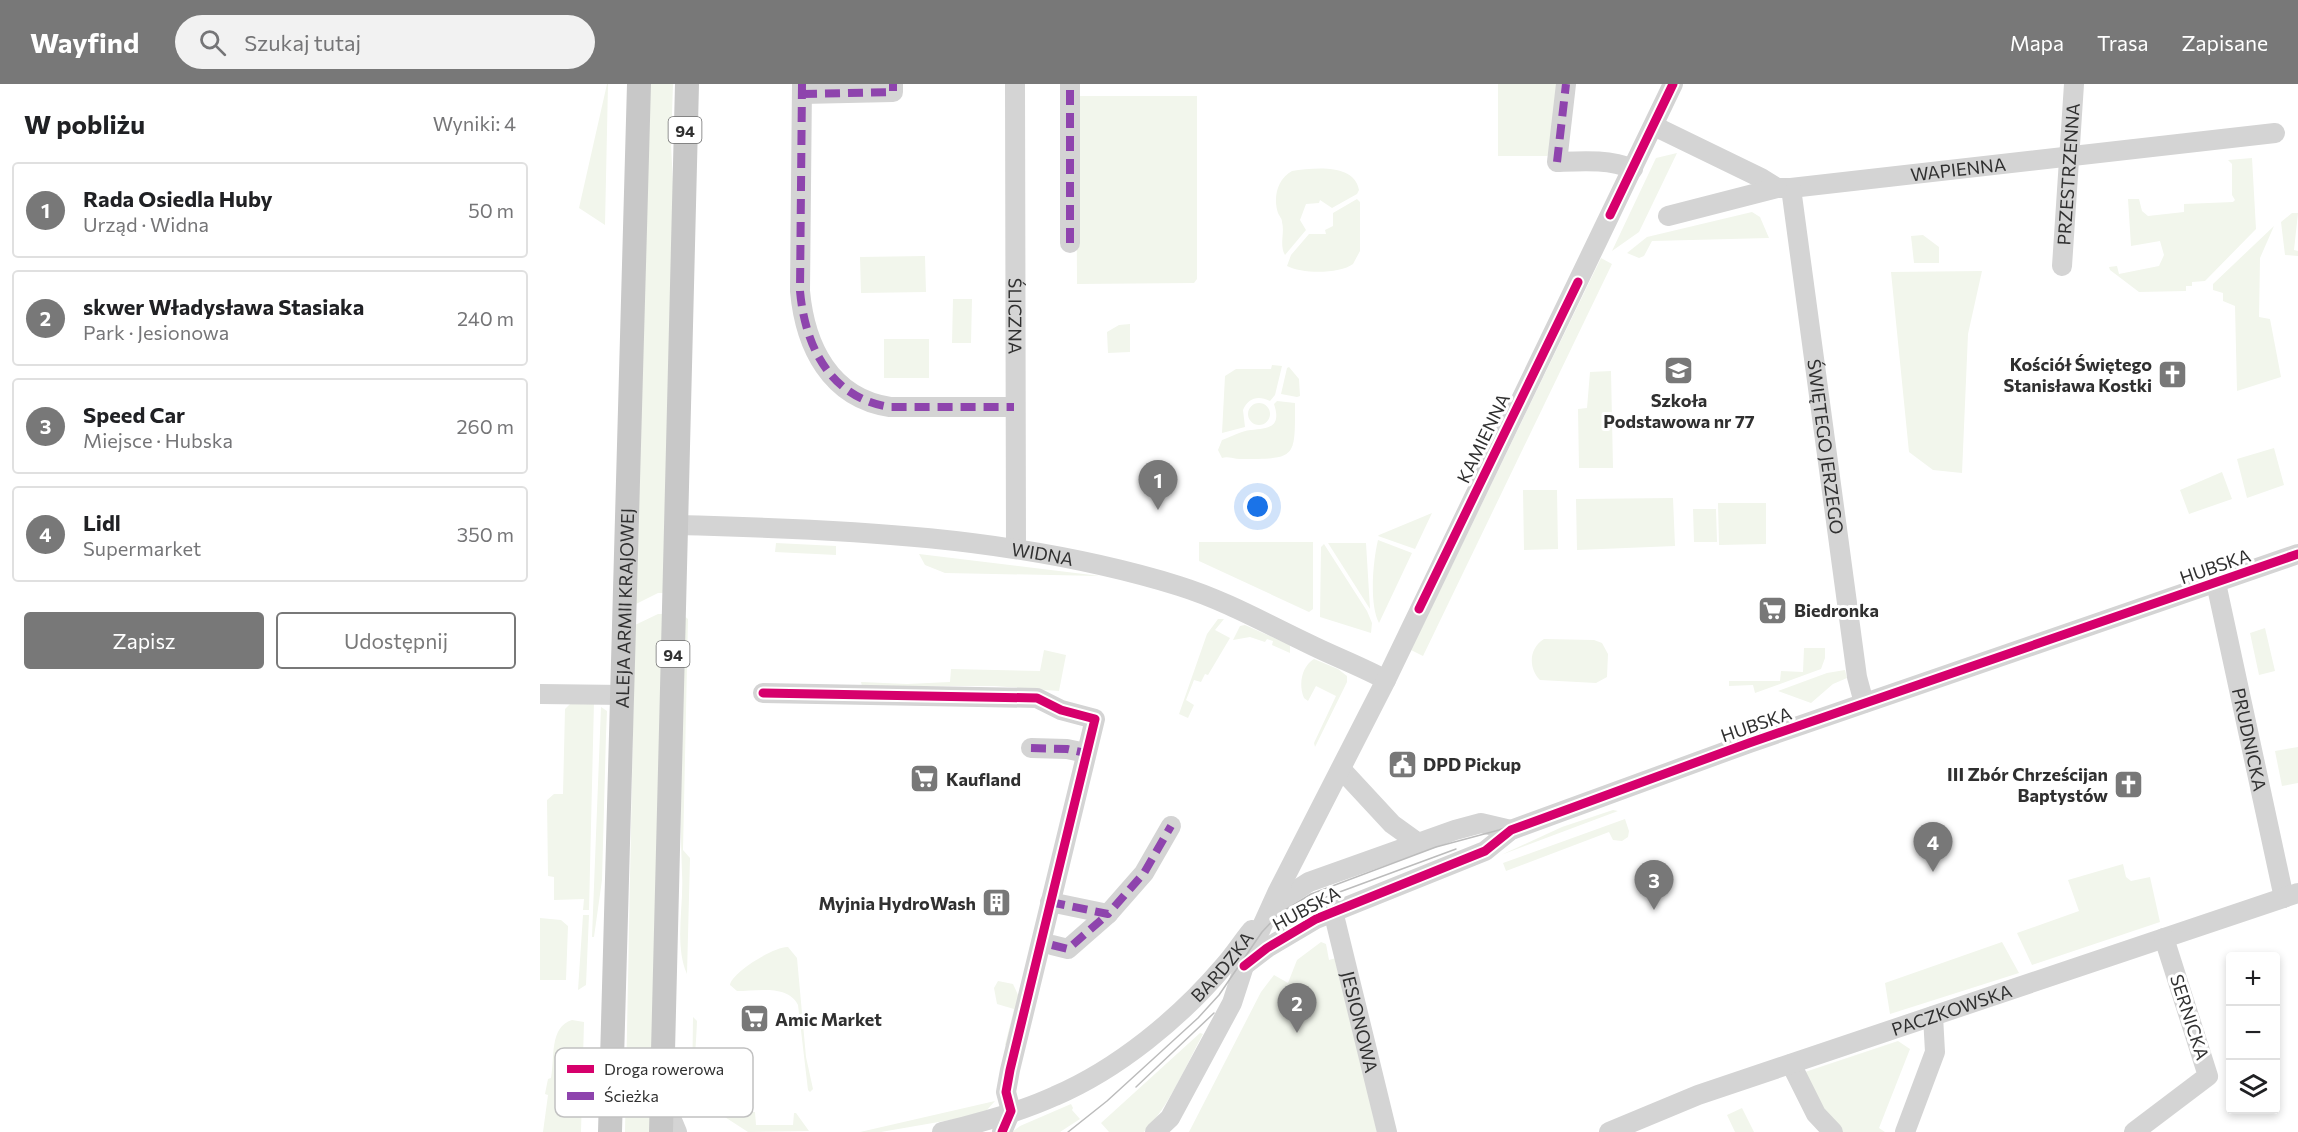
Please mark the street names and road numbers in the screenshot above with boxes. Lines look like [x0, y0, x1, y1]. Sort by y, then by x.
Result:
street label: PRZESTRZENNA [2052, 102, 2084, 246]
road number: 94 [668, 117, 702, 143]
street label: WAPIENNA [1909, 153, 2007, 185]
street label: ŚLICZNA [1004, 278, 1027, 354]
street label: ŚWIĘTEGO JERZEGO [1803, 358, 1849, 536]
street label: KAMIENNA [1452, 390, 1514, 486]
street label: ALEJA ARMII KRAJOWEJ [611, 508, 638, 709]
street label: WIDNA [1010, 538, 1075, 570]
street label: HUBSKA [2177, 544, 2253, 588]
road number: 94 [656, 641, 690, 667]
street label: PRUDNICKA [2228, 686, 2272, 793]
street label: HUBSKA [1718, 702, 1794, 746]
street label: HUBSKA [1268, 881, 1344, 935]
street label: BARDZKA [1186, 927, 1258, 1006]
street label: JESIONOWA [1337, 969, 1383, 1075]
street label: SERNICKA [2166, 971, 2214, 1063]
street label: PACZKOWSKA [1889, 979, 2015, 1040]

